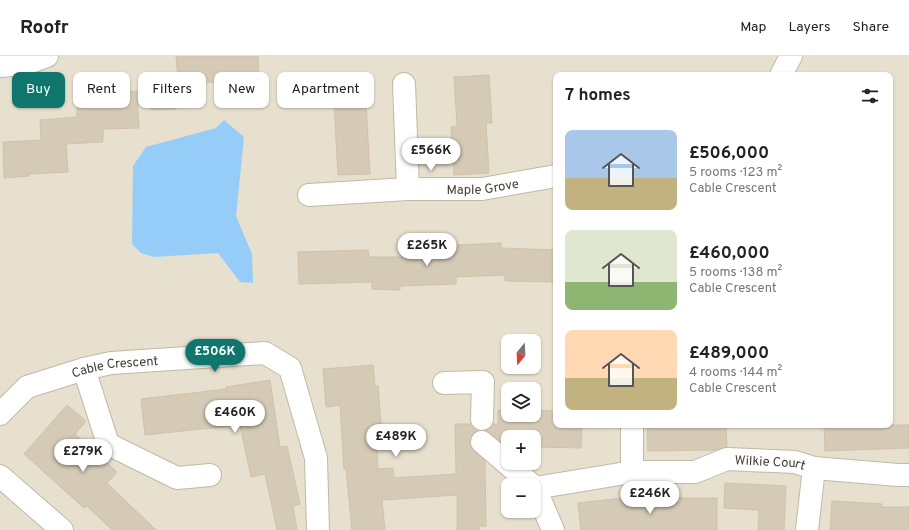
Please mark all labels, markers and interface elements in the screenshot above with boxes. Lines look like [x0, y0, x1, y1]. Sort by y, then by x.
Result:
text: Roofr [20, 16, 69, 40]
text: Map [740, 19, 766, 36]
text: Layers [788, 19, 830, 36]
text: Share [852, 19, 889, 36]
chip: Buy [12, 72, 65, 108]
chip: Rent [73, 72, 130, 108]
chip: Filters [138, 72, 206, 108]
chip: New [214, 72, 269, 108]
chip: Apartment [277, 72, 374, 108]
text: 7 homes [565, 85, 631, 107]
icon: filters [859, 85, 881, 107]
pin: £566K [403, 138, 459, 172]
text: £566K [411, 143, 451, 159]
text: £506,000 [689, 143, 769, 165]
icon: home [597, 146, 645, 194]
text: 5 rooms · 123 m² [689, 165, 782, 181]
street label: Maple Grove [447, 177, 520, 199]
text: Cable Crescent [689, 181, 777, 197]
pin: £265K [399, 233, 455, 267]
text: £265K [407, 238, 447, 254]
text: £460,000 [689, 243, 770, 265]
icon: home [597, 246, 645, 294]
text: 5 rooms · 138 m² [689, 265, 782, 281]
text: Cable Crescent [689, 281, 777, 297]
north arrow [501, 334, 541, 374]
map controls [501, 334, 541, 518]
pin: £506K [187, 339, 243, 373]
text: £489,000 [689, 343, 769, 365]
text: £506K [194, 344, 236, 360]
icon: home [597, 346, 645, 394]
street label: Cable Crescent [70, 354, 159, 382]
text: 4 rooms · 144 m² [689, 365, 782, 381]
text: Cable Crescent [689, 381, 777, 397]
button: layers [501, 382, 541, 422]
pin: £460K [207, 400, 263, 434]
text: £460K [214, 405, 256, 421]
pin: £489K [368, 424, 424, 458]
text: £489K [375, 429, 417, 445]
button: + [501, 430, 541, 470]
pin: £279K [55, 439, 111, 473]
text: £279K [63, 444, 103, 460]
street label: Wilkie Court [734, 453, 807, 475]
button: − [501, 478, 541, 518]
pin: £246K [622, 481, 678, 515]
text: £246K [629, 486, 671, 502]

